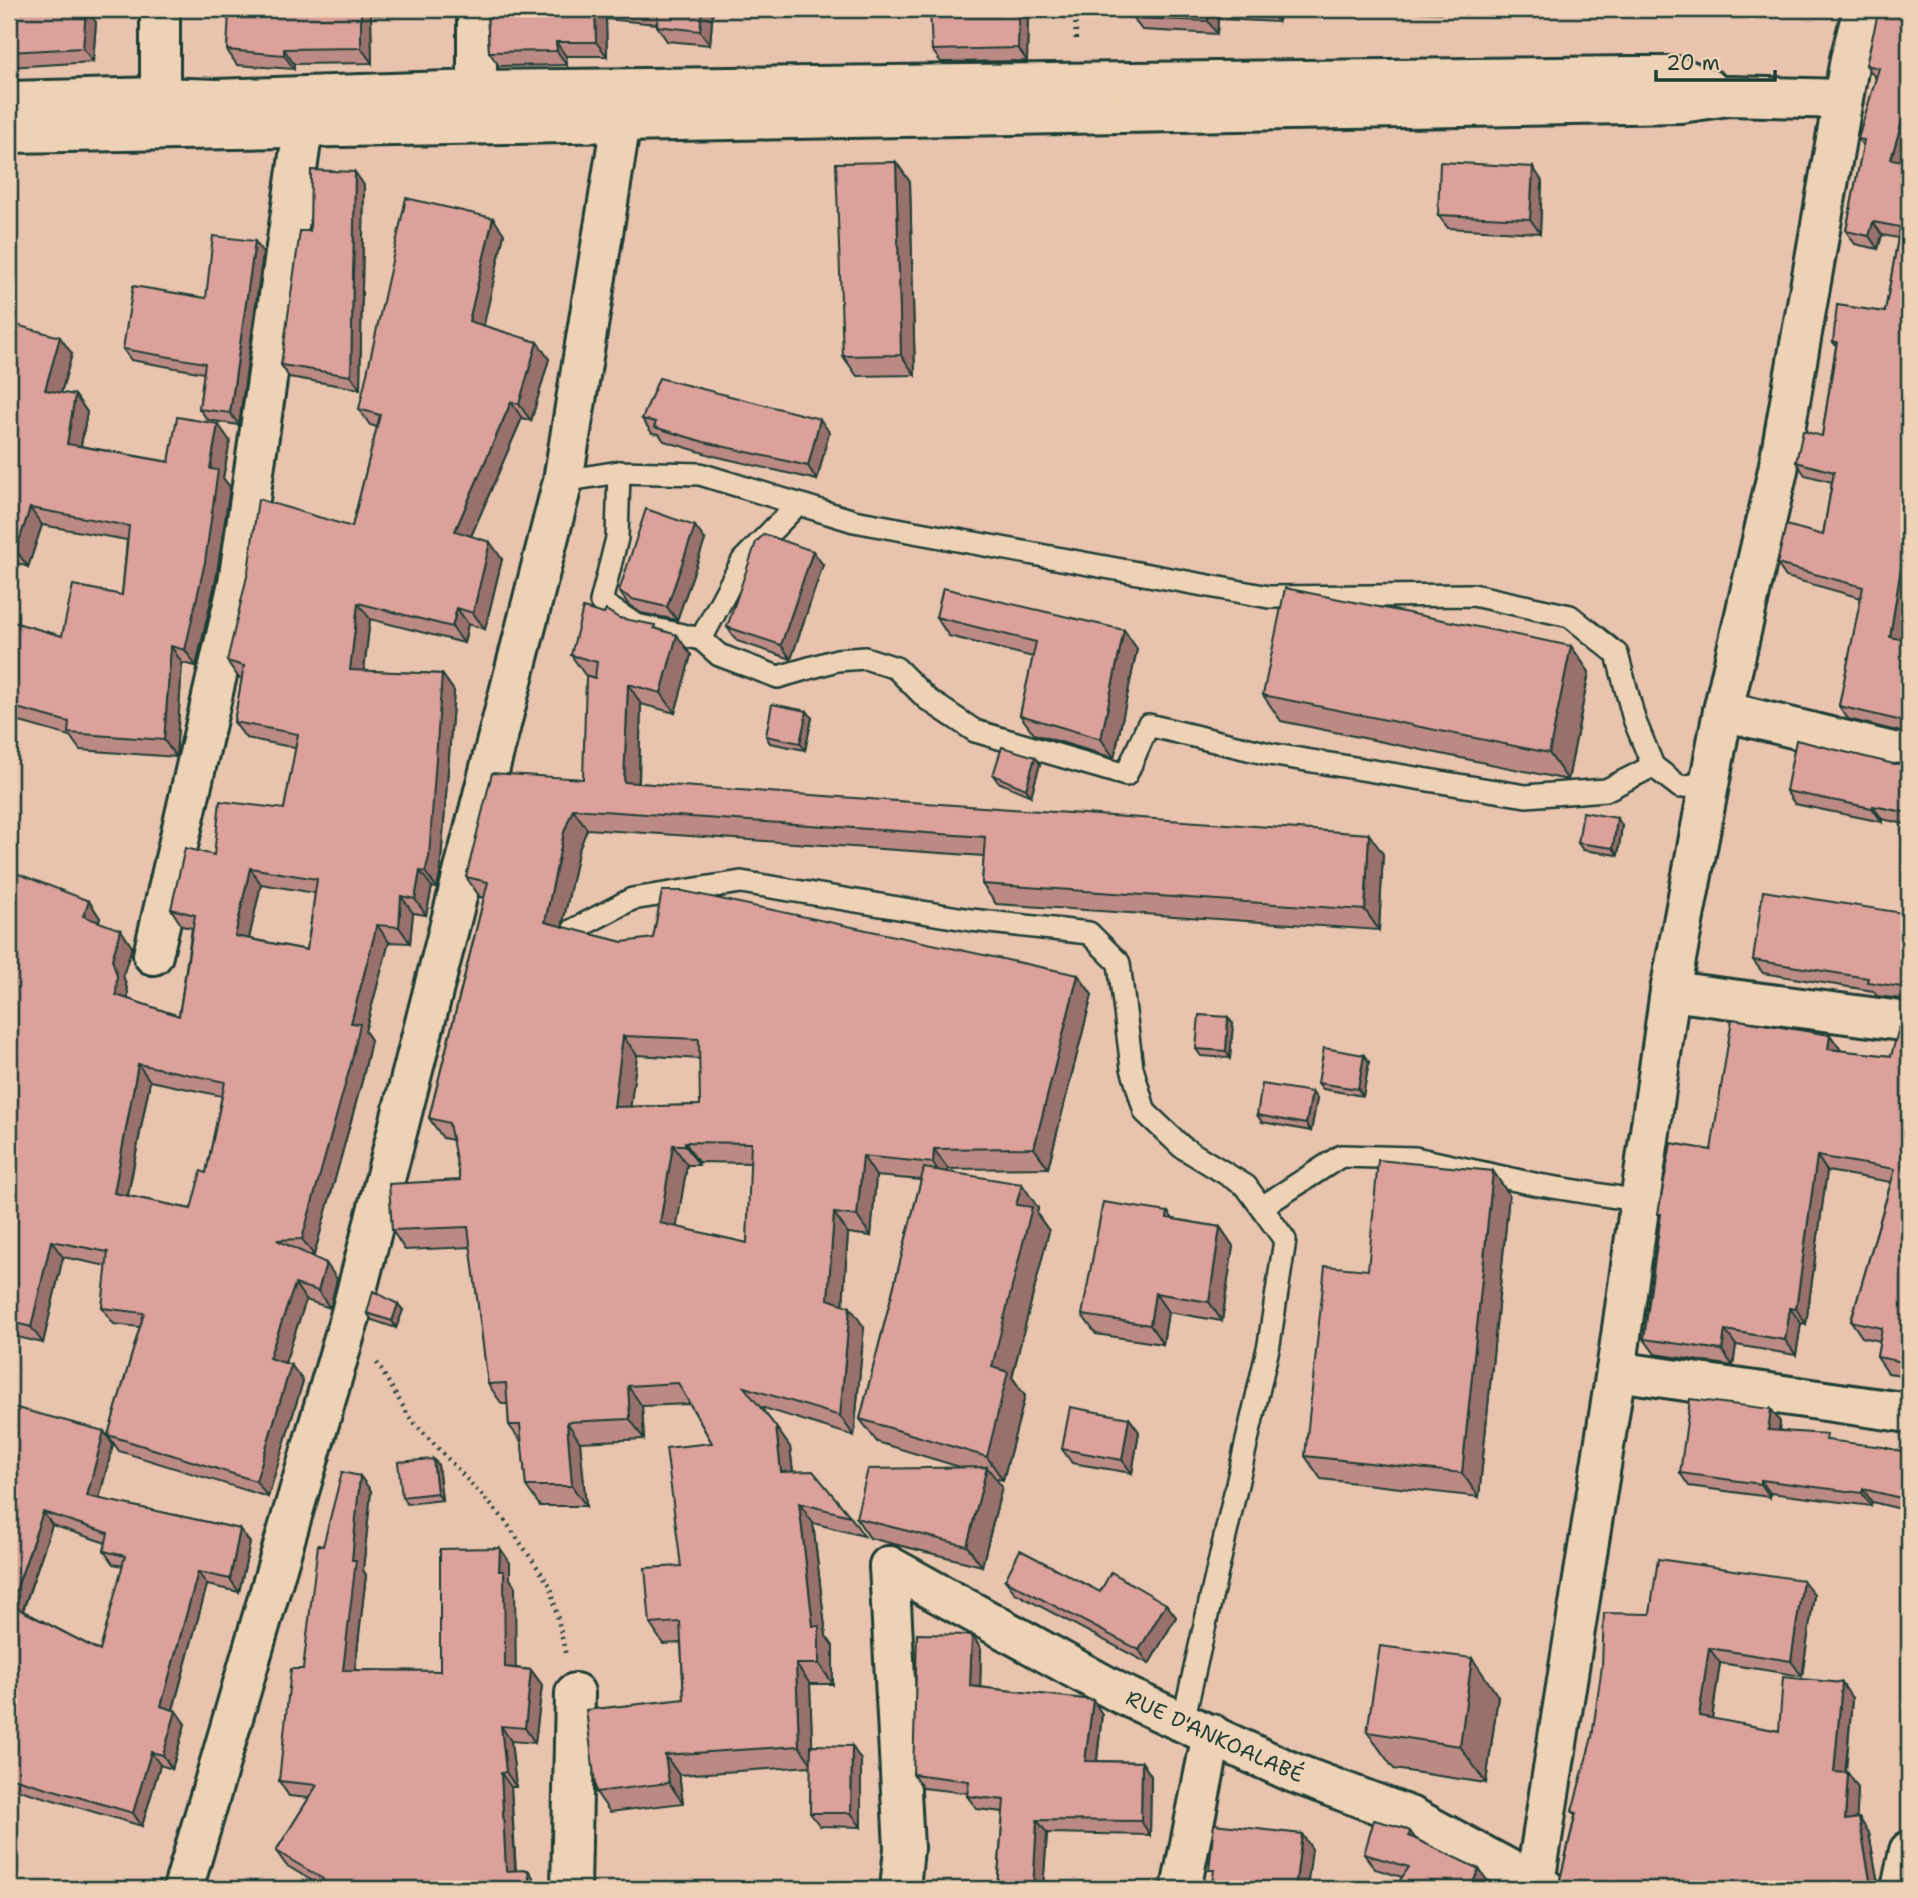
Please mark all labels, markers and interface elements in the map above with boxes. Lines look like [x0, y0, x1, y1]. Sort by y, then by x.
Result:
scale bar [1656, 38, 1774, 82]
text: 20 m [1666, 49, 1720, 77]
street label: RUE D'ANKOALABÉ [1121, 1684, 1308, 1789]

